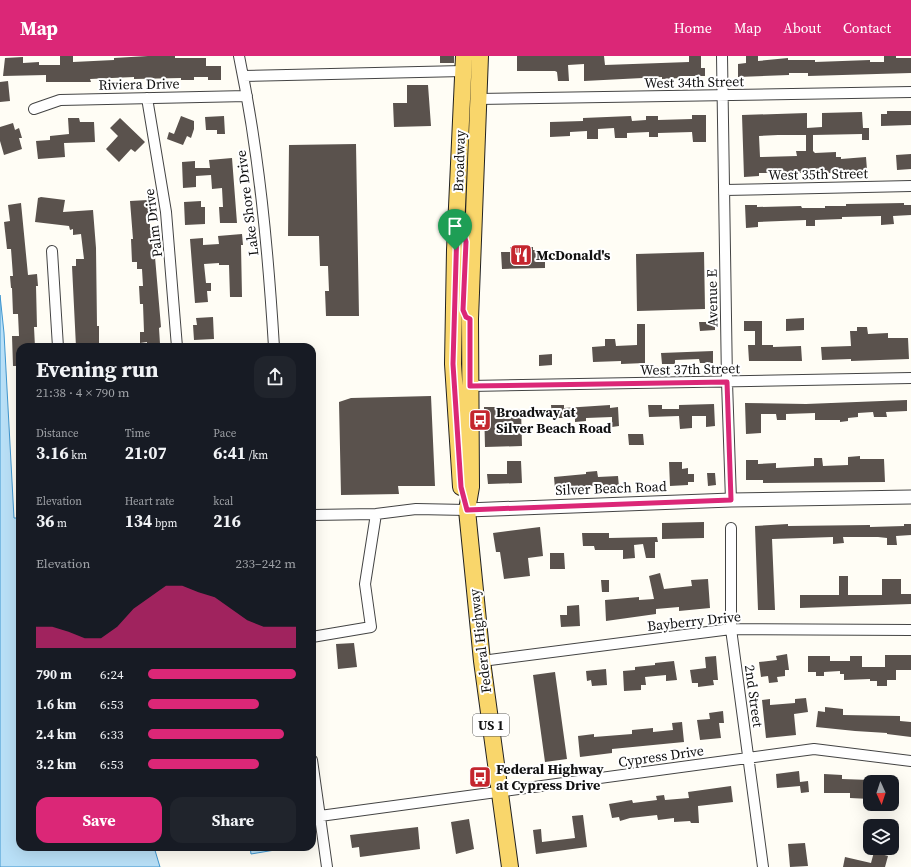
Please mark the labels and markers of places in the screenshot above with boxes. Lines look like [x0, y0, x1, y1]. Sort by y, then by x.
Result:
pin [438, 209, 472, 250]
restaurant icon: McDonald's [508, 242, 534, 268]
place label: McDonald's [536, 245, 611, 265]
place label: Broadway at Silver Beach Road [496, 402, 612, 438]
bus stop icon: Broadway at Silver Beach Road [467, 407, 493, 433]
place label: Federal Highway at Cypress Drive [496, 759, 604, 795]
bus stop icon: Federal Highway at Cypress Drive [467, 764, 493, 790]

